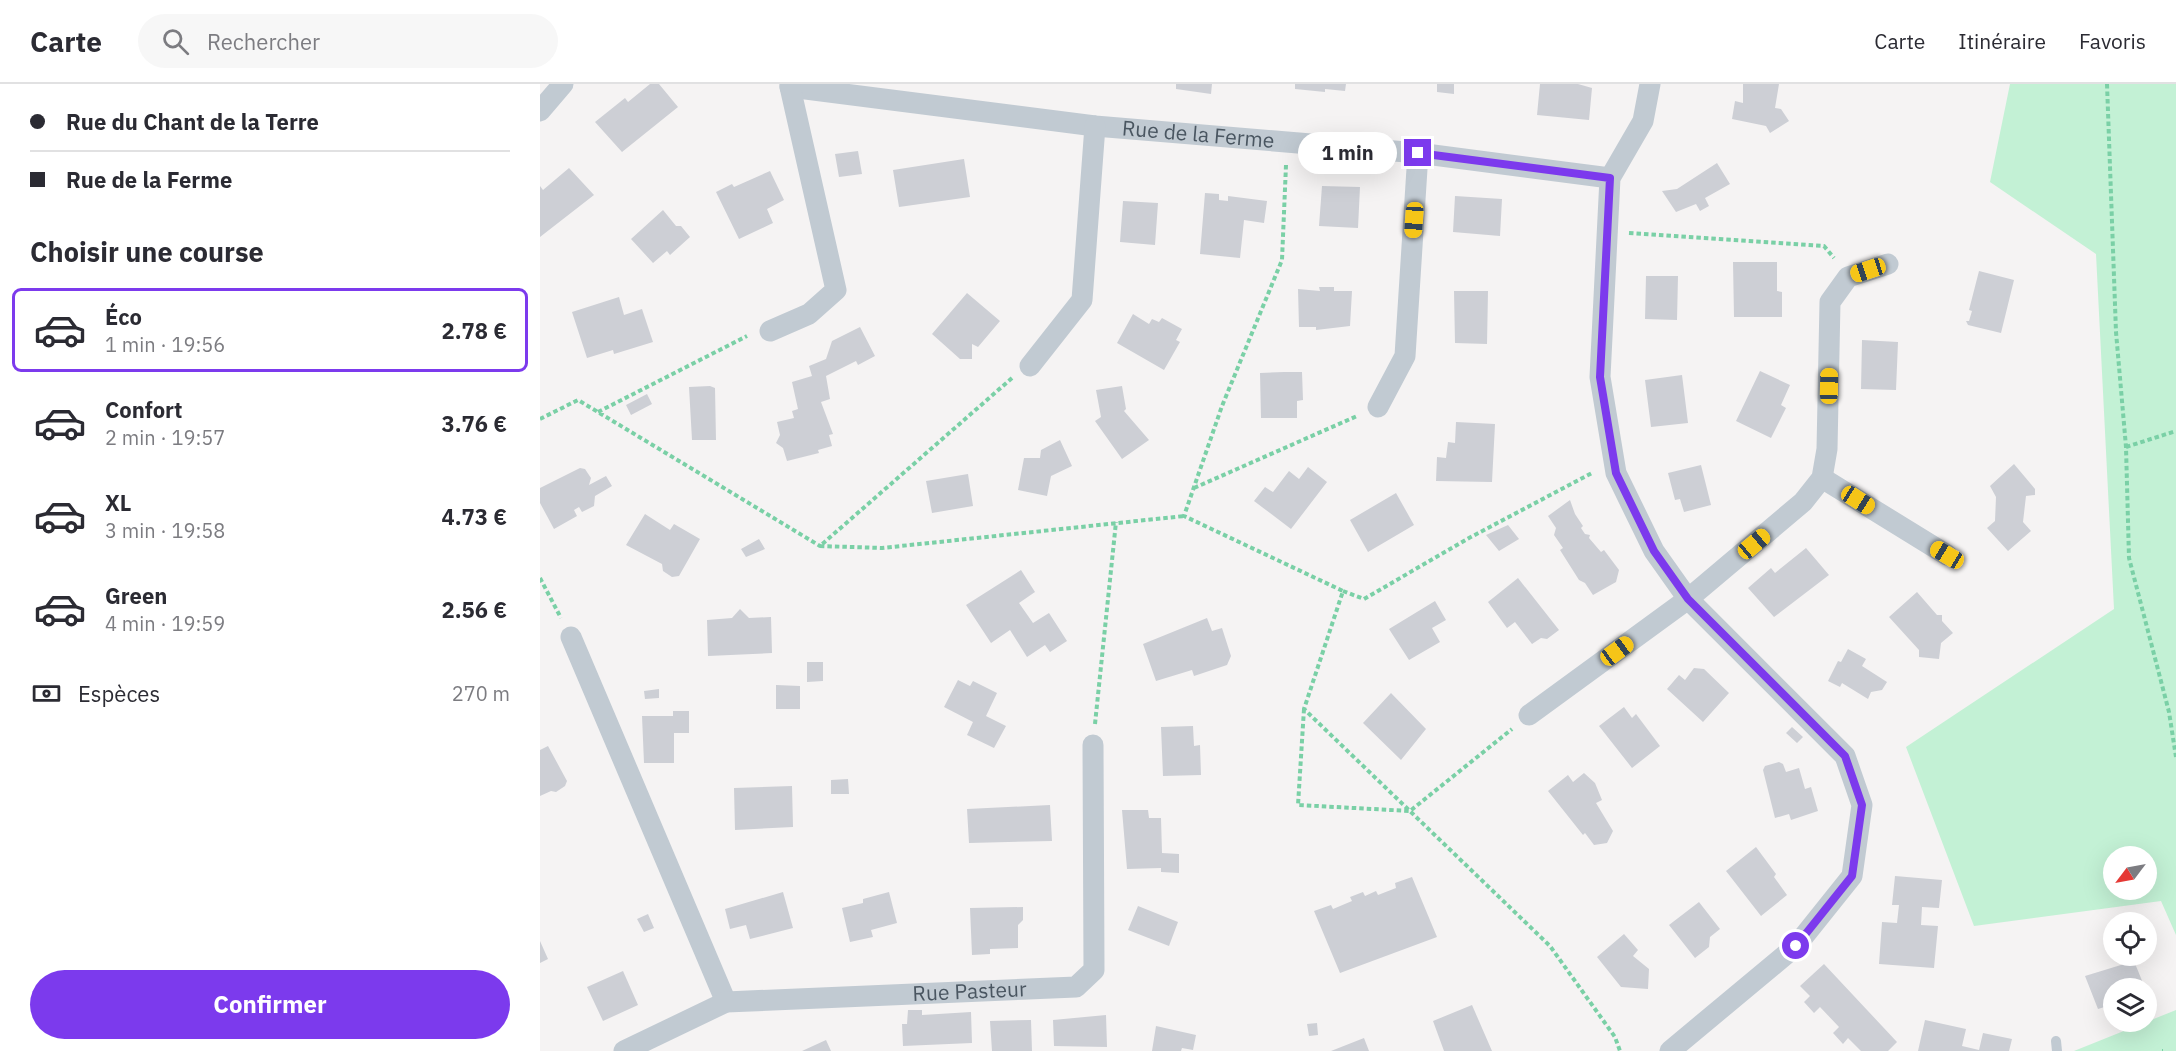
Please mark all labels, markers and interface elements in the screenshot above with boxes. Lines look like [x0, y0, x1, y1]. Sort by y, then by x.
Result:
search box [138, 14, 558, 68]
text: Carte [30, 23, 102, 60]
icon: search [159, 25, 192, 58]
text: Rechercher [207, 27, 320, 56]
text: Carte [1874, 27, 1925, 55]
text: Itinéraire [1958, 27, 2046, 55]
text: Favoris [2079, 27, 2146, 55]
text: Rue du Chant de la Terre [66, 107, 319, 136]
street label: Rue de la Ferme [1121, 113, 1276, 154]
callout: 1 min [1298, 132, 1397, 174]
text: 1 min [1321, 139, 1374, 166]
route end [1404, 139, 1431, 166]
text: Rue de la Ferme [66, 165, 232, 194]
car [1404, 201, 1424, 239]
text: Choisir une course [30, 234, 264, 269]
car [1848, 256, 1888, 284]
text: Éco [105, 302, 142, 331]
icon: car [33, 303, 87, 357]
text: 2.78 € [442, 316, 507, 345]
text: 1 min · 19:56 [105, 331, 225, 358]
car [1820, 368, 1838, 404]
text: Confort [105, 395, 183, 424]
icon: car [33, 396, 87, 450]
text: 3.76 € [442, 409, 507, 438]
text: 2 min · 19:57 [105, 424, 225, 451]
car [1838, 483, 1878, 517]
text: XL [105, 488, 131, 517]
icon: car [33, 489, 87, 543]
text: 4.73 € [442, 502, 507, 531]
text: 3 min · 19:58 [105, 517, 225, 544]
car [1734, 526, 1774, 562]
car [1927, 538, 1967, 572]
text: Green [105, 581, 167, 610]
icon: car [33, 582, 87, 636]
text: 2.56 € [442, 595, 507, 624]
text: 4 min · 19:59 [105, 610, 225, 637]
car [1597, 633, 1637, 669]
icon: cash [30, 677, 63, 710]
text: Espèces [78, 679, 160, 708]
text: 270 m [452, 680, 510, 707]
north arrow [2103, 846, 2157, 900]
map controls [2103, 846, 2157, 1032]
button: locate [2103, 912, 2157, 966]
route start [1782, 932, 1809, 959]
button: Confirmer [30, 970, 510, 1039]
street label: Rue Pasteur [912, 974, 1028, 1007]
button: layers [2103, 978, 2157, 1032]

